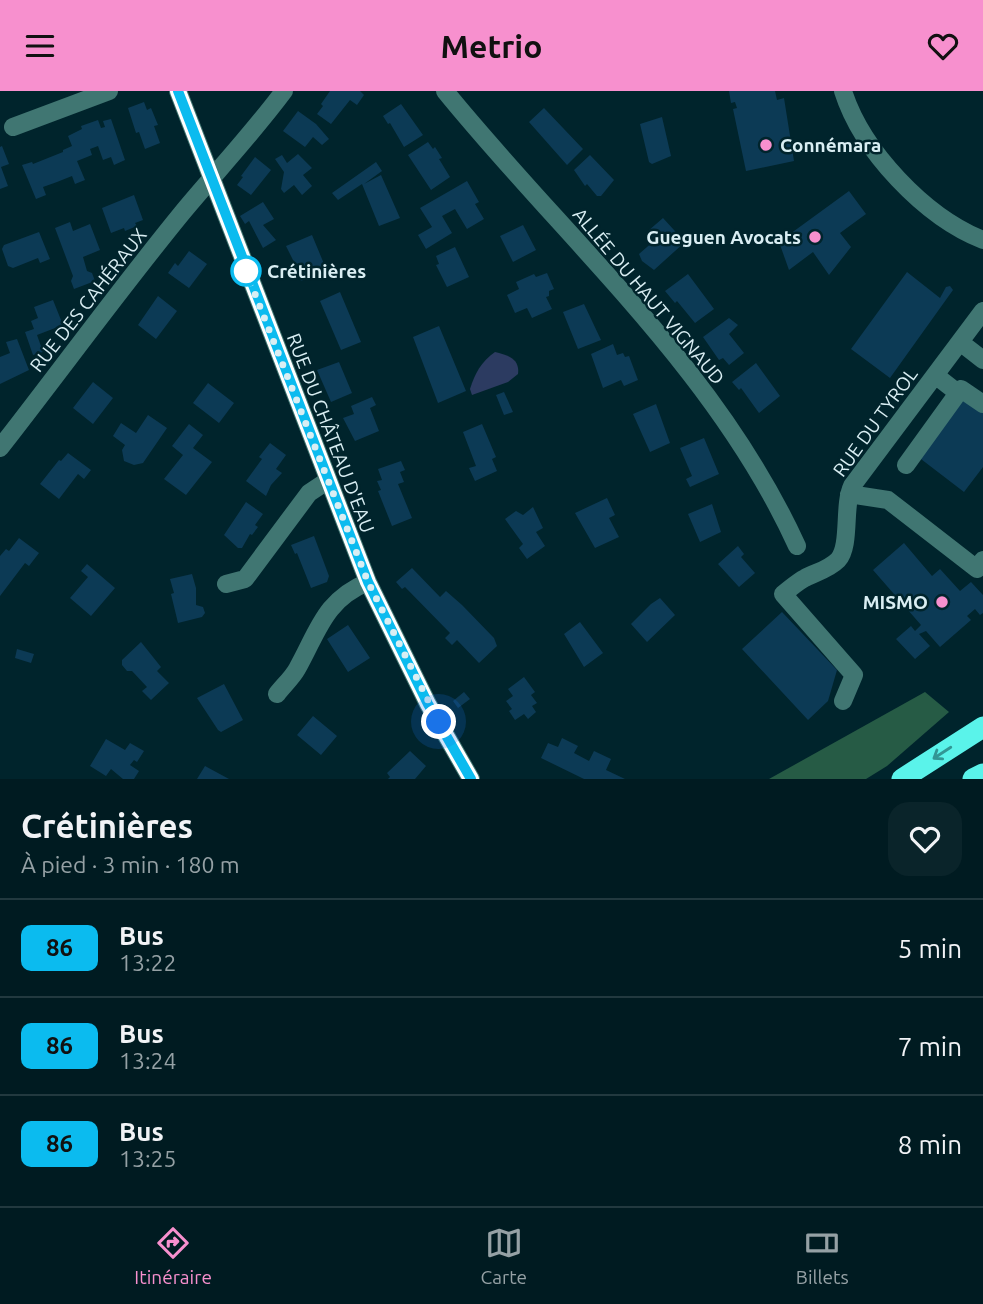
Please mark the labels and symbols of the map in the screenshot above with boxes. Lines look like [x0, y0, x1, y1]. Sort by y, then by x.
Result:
place label: Connémara [780, 134, 881, 156]
marker: Connémara [758, 137, 774, 153]
street label: ALLÉE DU HAUT VIGNAUD [569, 203, 729, 389]
street label: RUE DES CAHÉRAUX [25, 224, 151, 376]
place label: Gueguen Avocats [646, 226, 801, 248]
marker: Gueguen Avocats [807, 229, 823, 245]
marker: Crétinières [231, 256, 261, 286]
place label: Crétinières [267, 260, 366, 282]
street label: RUE DU CHÂTEAU D'EAU [283, 330, 379, 536]
street label: RUE DU TYROL [828, 363, 922, 481]
place label: MISMO [863, 591, 928, 613]
marker: MISMO [934, 594, 950, 610]
your location [421, 704, 456, 739]
one-way arrow [933, 746, 953, 760]

